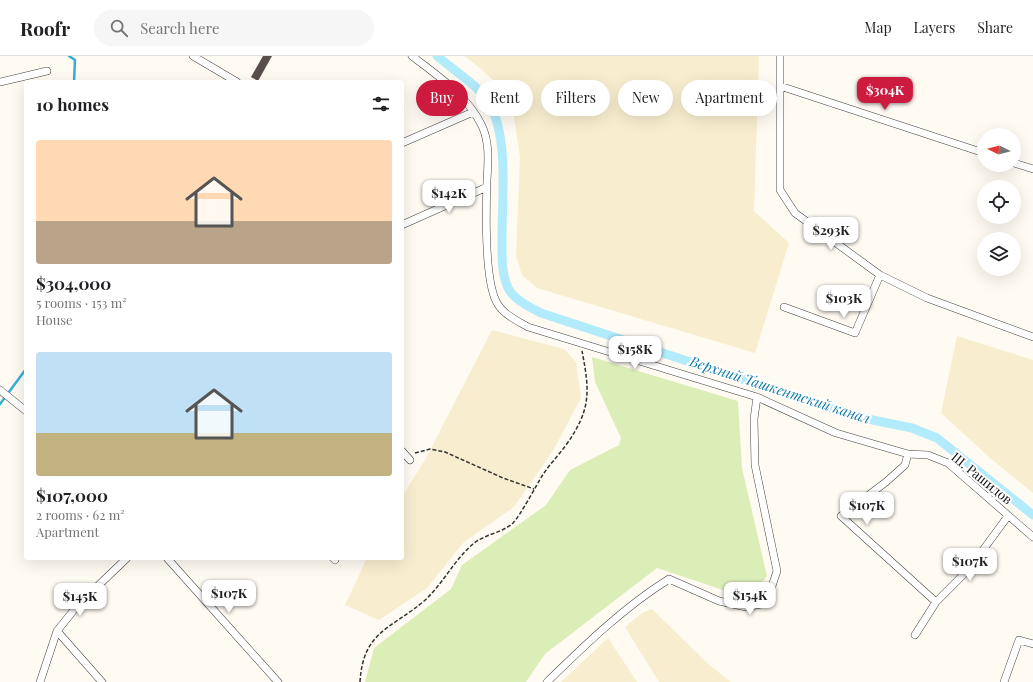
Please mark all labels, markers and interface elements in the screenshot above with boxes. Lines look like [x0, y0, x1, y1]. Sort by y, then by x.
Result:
search box [94, 10, 374, 46]
text: Roofr [20, 15, 70, 41]
icon: search [108, 17, 130, 39]
text: Search here [140, 18, 220, 38]
text: Map [864, 18, 892, 37]
text: Layers [914, 18, 955, 37]
text: Share [977, 18, 1013, 37]
pin: $304K [857, 77, 913, 111]
chip: Buy [416, 80, 468, 116]
chip: Rent [476, 80, 533, 116]
chip: Filters [541, 80, 610, 116]
chip: New [618, 80, 673, 116]
chip: Apartment [681, 80, 777, 116]
text: $304K [866, 81, 904, 98]
text: 10 homes [36, 93, 109, 115]
icon: filters [370, 93, 392, 115]
north arrow [977, 128, 1021, 172]
map controls [977, 128, 1021, 276]
icon: home [178, 166, 250, 238]
pin: $142K [421, 180, 477, 214]
button: locate [977, 180, 1021, 224]
text: $142K [431, 184, 467, 201]
pin: $293K [803, 217, 859, 251]
text: $293K [812, 221, 850, 238]
button: layers [977, 232, 1021, 276]
text: $304,000 [36, 272, 111, 294]
pin: $103K [816, 285, 872, 319]
text: $103K [826, 289, 862, 306]
text: 5 rooms · 153 m² [36, 294, 127, 311]
text: House [36, 311, 73, 328]
pin: $158K [607, 336, 663, 370]
text: $158K [618, 340, 652, 357]
water label: Верхний Ташкентский канал [687, 351, 873, 428]
icon: home [178, 378, 250, 450]
street label: Ш. Рашидов [948, 448, 1016, 507]
text: $107,000 [36, 484, 108, 506]
pin: $107K [839, 492, 895, 526]
text: $107K [849, 496, 885, 513]
text: 2 rooms · 62 m² [36, 506, 125, 523]
text: Apartment [36, 523, 99, 540]
pin: $107K [942, 548, 998, 582]
text: $107K [952, 552, 988, 569]
pin: $107K [201, 580, 257, 614]
pin: $154K [722, 582, 778, 616]
pin: $145K [52, 583, 108, 617]
text: $107K [211, 584, 247, 601]
text: $154K [733, 586, 767, 603]
text: $145K [63, 587, 97, 604]

